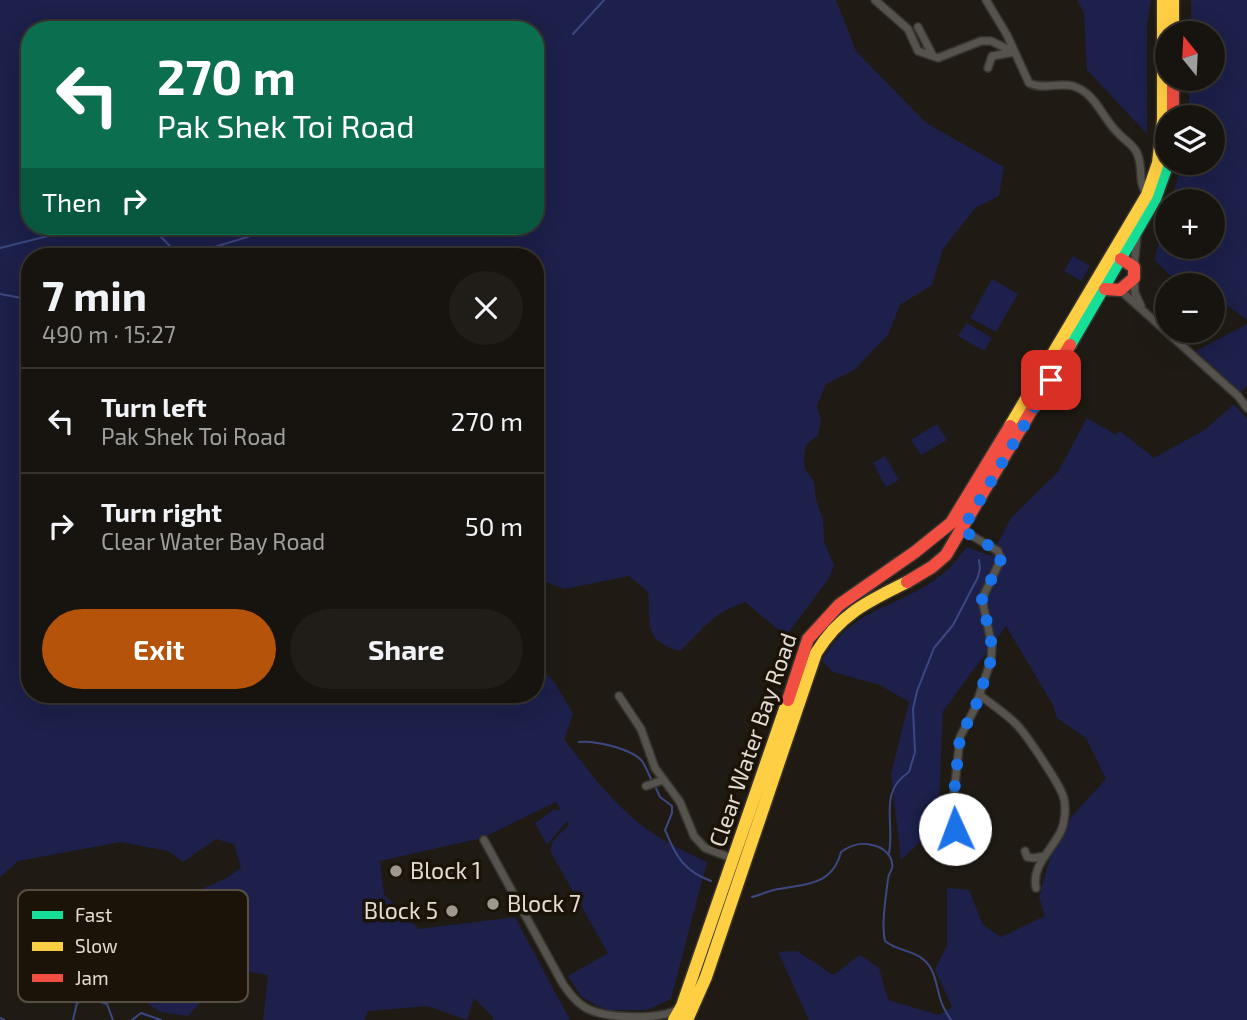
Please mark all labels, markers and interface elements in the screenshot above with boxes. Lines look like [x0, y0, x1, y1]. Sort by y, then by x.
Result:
north arrow [1155, 21, 1225, 91]
map controls [1155, 21, 1225, 343]
text: 270 m [157, 46, 296, 105]
icon: left [42, 49, 133, 140]
button: layers [1155, 105, 1225, 175]
text: Pak Shek Toi Road [157, 106, 414, 144]
icon: right [115, 182, 153, 220]
text: Then [42, 186, 101, 217]
button: + [1155, 189, 1225, 259]
text: 7 min [42, 269, 147, 319]
button: close [449, 271, 523, 345]
button: − [1155, 273, 1225, 343]
text: 490 m · 15:27 [42, 320, 176, 348]
pin [1021, 350, 1081, 410]
icon: arrive [1032, 361, 1070, 399]
text: Turn left [101, 391, 207, 422]
icon: left [42, 402, 80, 440]
text: 270 m [451, 405, 523, 436]
text: Pak Shek Toi Road [101, 422, 286, 450]
text: Turn right [101, 496, 222, 527]
icon: right [42, 507, 80, 545]
text: 50 m [465, 510, 523, 541]
text: Clear Water Bay Road [101, 527, 325, 555]
button: Exit [42, 609, 276, 689]
button: Share [290, 609, 523, 689]
street label: Clear Water Bay Road [702, 629, 802, 850]
position arrow [918, 792, 992, 866]
place label: Block 1 [410, 856, 481, 884]
marker: Block 1 [388, 863, 404, 879]
place label: Block 7 [507, 889, 581, 917]
legend [18, 890, 248, 1002]
place label: Block 5 [364, 896, 438, 924]
marker: Block 7 [485, 896, 501, 912]
text: Fast [75, 903, 112, 926]
marker: Block 5 [444, 903, 460, 919]
text: Slow [75, 934, 118, 957]
text: Jam [75, 966, 109, 989]

